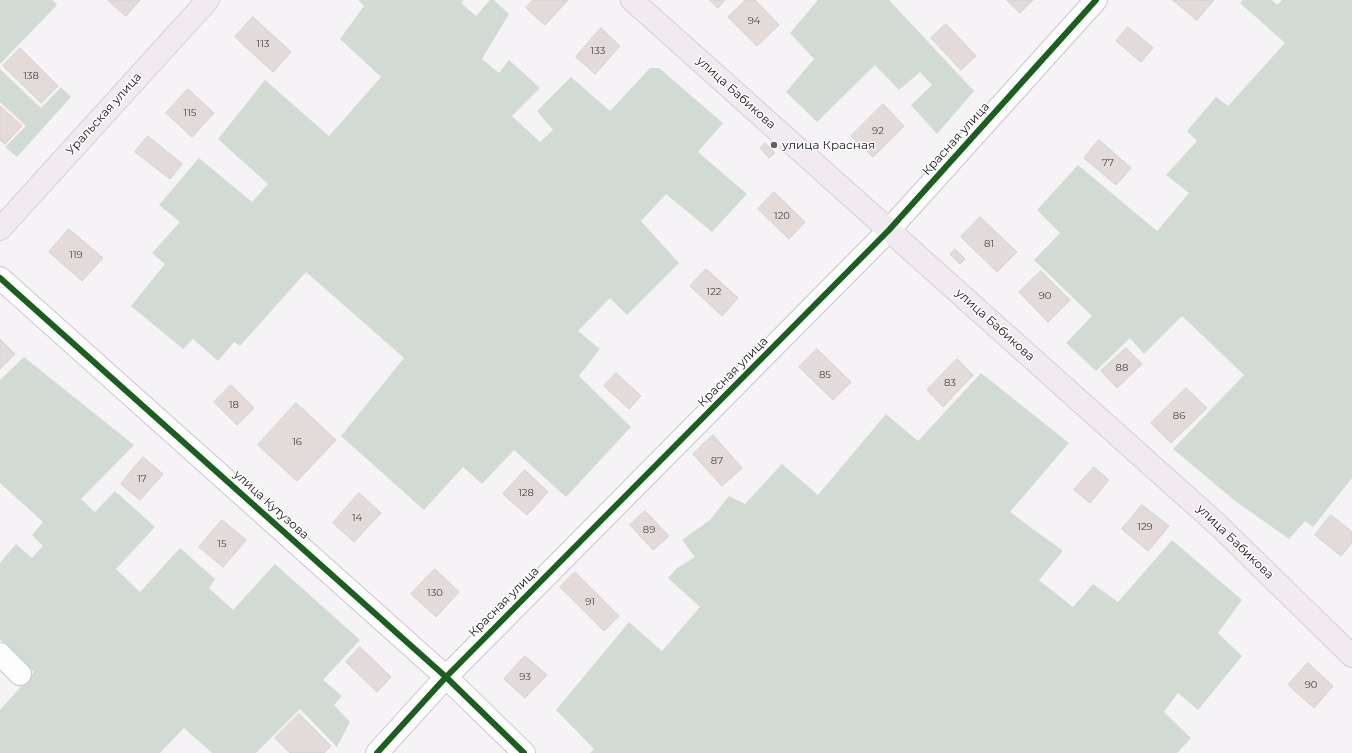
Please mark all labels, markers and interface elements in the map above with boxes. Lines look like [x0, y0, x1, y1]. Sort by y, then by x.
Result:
house number: 94 [748, 15, 760, 27]
house number: 113 [257, 38, 269, 50]
house number: 133 [591, 45, 605, 57]
street label: улица Бабикова [694, 54, 778, 132]
house number: 138 [23, 70, 39, 82]
street label: Уральская улица [63, 70, 145, 158]
street label: Красная улица [919, 100, 993, 178]
house number: 115 [184, 107, 196, 119]
house number: 92 [872, 125, 884, 137]
place label: улица Красная [782, 138, 875, 152]
marker: улица Красная [769, 140, 779, 150]
house number: 77 [1102, 157, 1114, 169]
house number: 120 [774, 210, 790, 222]
house number: 81 [984, 238, 994, 250]
house number: 119 [69, 249, 83, 261]
house number: 122 [707, 286, 721, 298]
street label: улица Бабикова [953, 286, 1037, 364]
house number: 90 [1039, 290, 1051, 302]
street label: Красная улица [695, 334, 771, 410]
house number: 88 [1116, 362, 1128, 374]
house number: 85 [819, 369, 831, 381]
house number: 83 [944, 377, 956, 389]
house number: 18 [229, 399, 239, 411]
house number: 86 [1173, 410, 1185, 422]
house number: 16 [292, 436, 302, 448]
house number: 87 [711, 455, 723, 467]
street label: улица Кутузова [230, 467, 312, 543]
house number: 17 [137, 473, 147, 485]
house number: 128 [518, 487, 534, 499]
street label: улица Бабикова [1194, 502, 1276, 582]
house number: 14 [352, 512, 362, 524]
house number: 129 [1137, 521, 1153, 533]
house number: 89 [643, 524, 655, 536]
house number: 15 [217, 538, 227, 550]
street label: Красная улица [466, 564, 542, 640]
house number: 130 [427, 587, 443, 599]
house number: 91 [585, 596, 595, 608]
house number: 93 [519, 671, 531, 683]
house number: 90 [1305, 679, 1317, 691]

